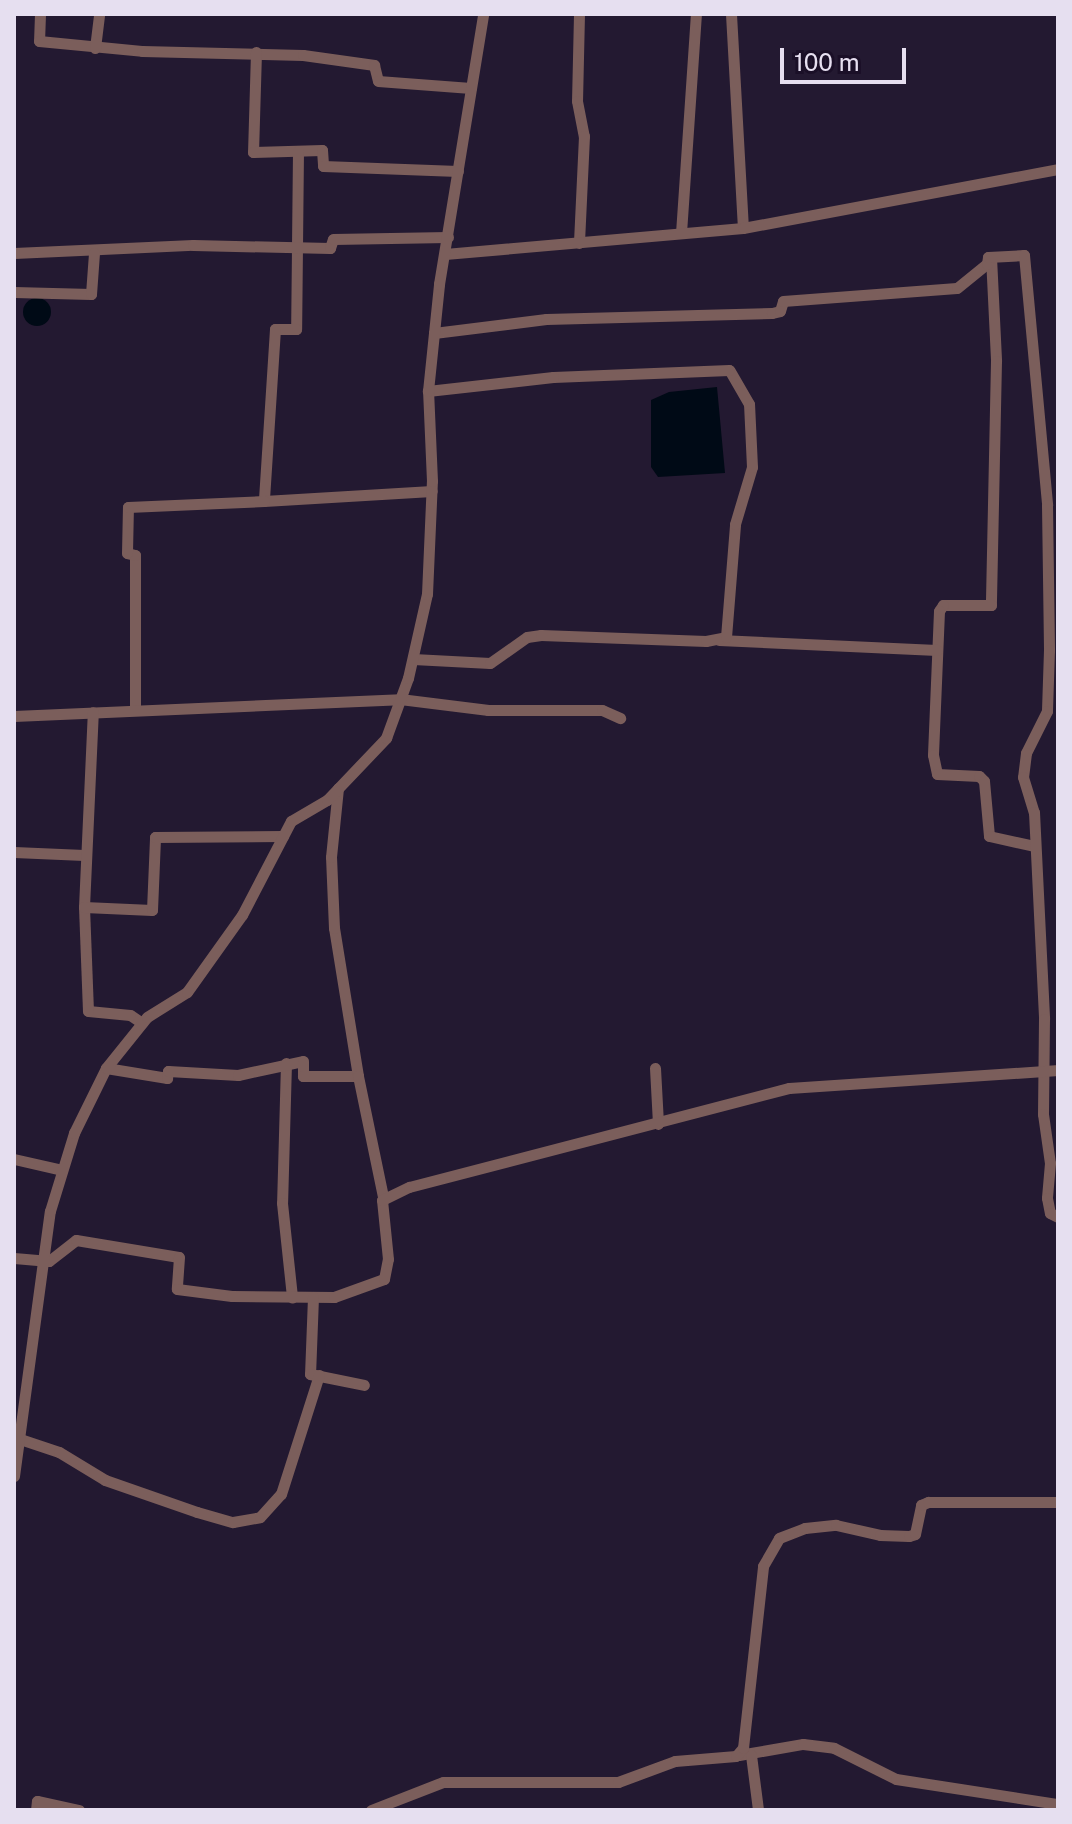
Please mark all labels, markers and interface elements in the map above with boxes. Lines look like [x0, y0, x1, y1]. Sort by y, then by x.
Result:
scale bar [784, 32, 910, 82]
text: 100 m [794, 48, 860, 76]

